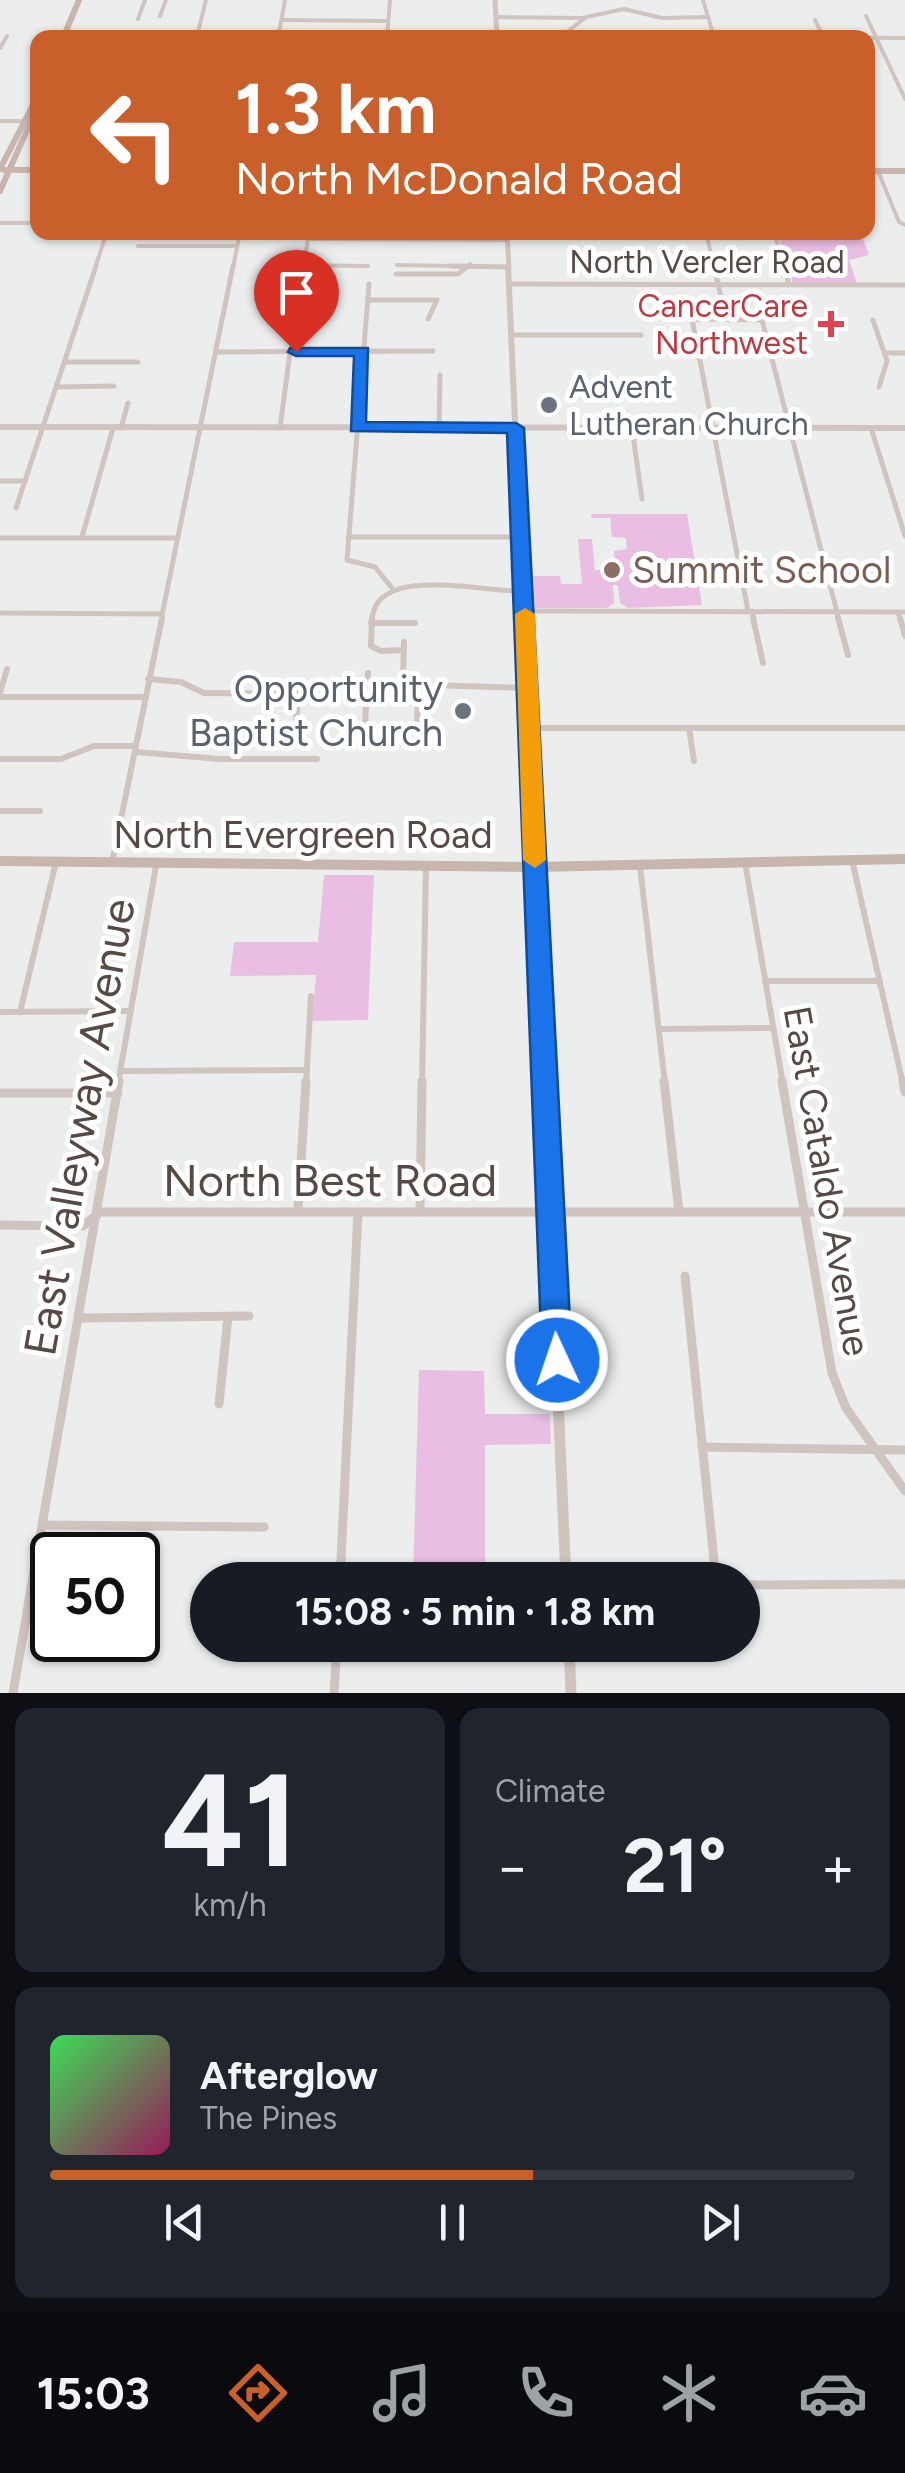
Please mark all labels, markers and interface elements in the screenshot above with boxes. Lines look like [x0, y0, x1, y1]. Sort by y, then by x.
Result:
text: 1.3 km [235, 66, 436, 151]
icon: left [70, 70, 200, 200]
text: North McDonald Road [235, 151, 683, 205]
street label: North Vercler Road [569, 243, 845, 281]
pin [254, 250, 339, 353]
icon: arrive [269, 265, 324, 320]
place label: CancerCare Northwest [637, 287, 808, 362]
marker: CancerCare Northwest [818, 311, 844, 337]
place label: Advent Lutheran Church [569, 368, 809, 443]
marker: Advent Lutheran Church [538, 394, 560, 416]
place label: Summit School [632, 547, 891, 593]
marker: Summit School [601, 559, 623, 581]
place label: Opportunity Baptist Church [189, 666, 443, 756]
marker: Opportunity Baptist Church [452, 700, 474, 722]
street label: North Evergreen Road [113, 812, 493, 858]
street label: East Valleyway Avenue [12, 894, 146, 1360]
street label: East Cataldo Avenue [774, 1003, 880, 1359]
street label: North Best Road [163, 1153, 497, 1207]
position arrow [505, 1308, 609, 1412]
speed limit sign: 50 [30, 1532, 160, 1662]
text: 15:08 · 5 min · 1.8 km [295, 1589, 655, 1635]
text: 41 [161, 1743, 299, 1899]
text: Climate [495, 1772, 606, 1810]
text: 21° [623, 1821, 727, 1911]
text: − [495, 1834, 529, 1900]
text: + [821, 1834, 855, 1900]
text: km/h [193, 1886, 267, 1924]
text: Afterglow [200, 2053, 378, 2099]
text: The Pines [200, 2099, 337, 2137]
icon: previous [157, 2195, 212, 2250]
icon: pause [425, 2195, 480, 2250]
icon: next [693, 2195, 748, 2250]
icon: directions [223, 2358, 293, 2428]
icon: music [367, 2358, 437, 2428]
icon: phone [511, 2358, 581, 2428]
icon: climate [654, 2358, 724, 2428]
icon: car [798, 2358, 868, 2428]
text: 15:03 [37, 2366, 150, 2420]

